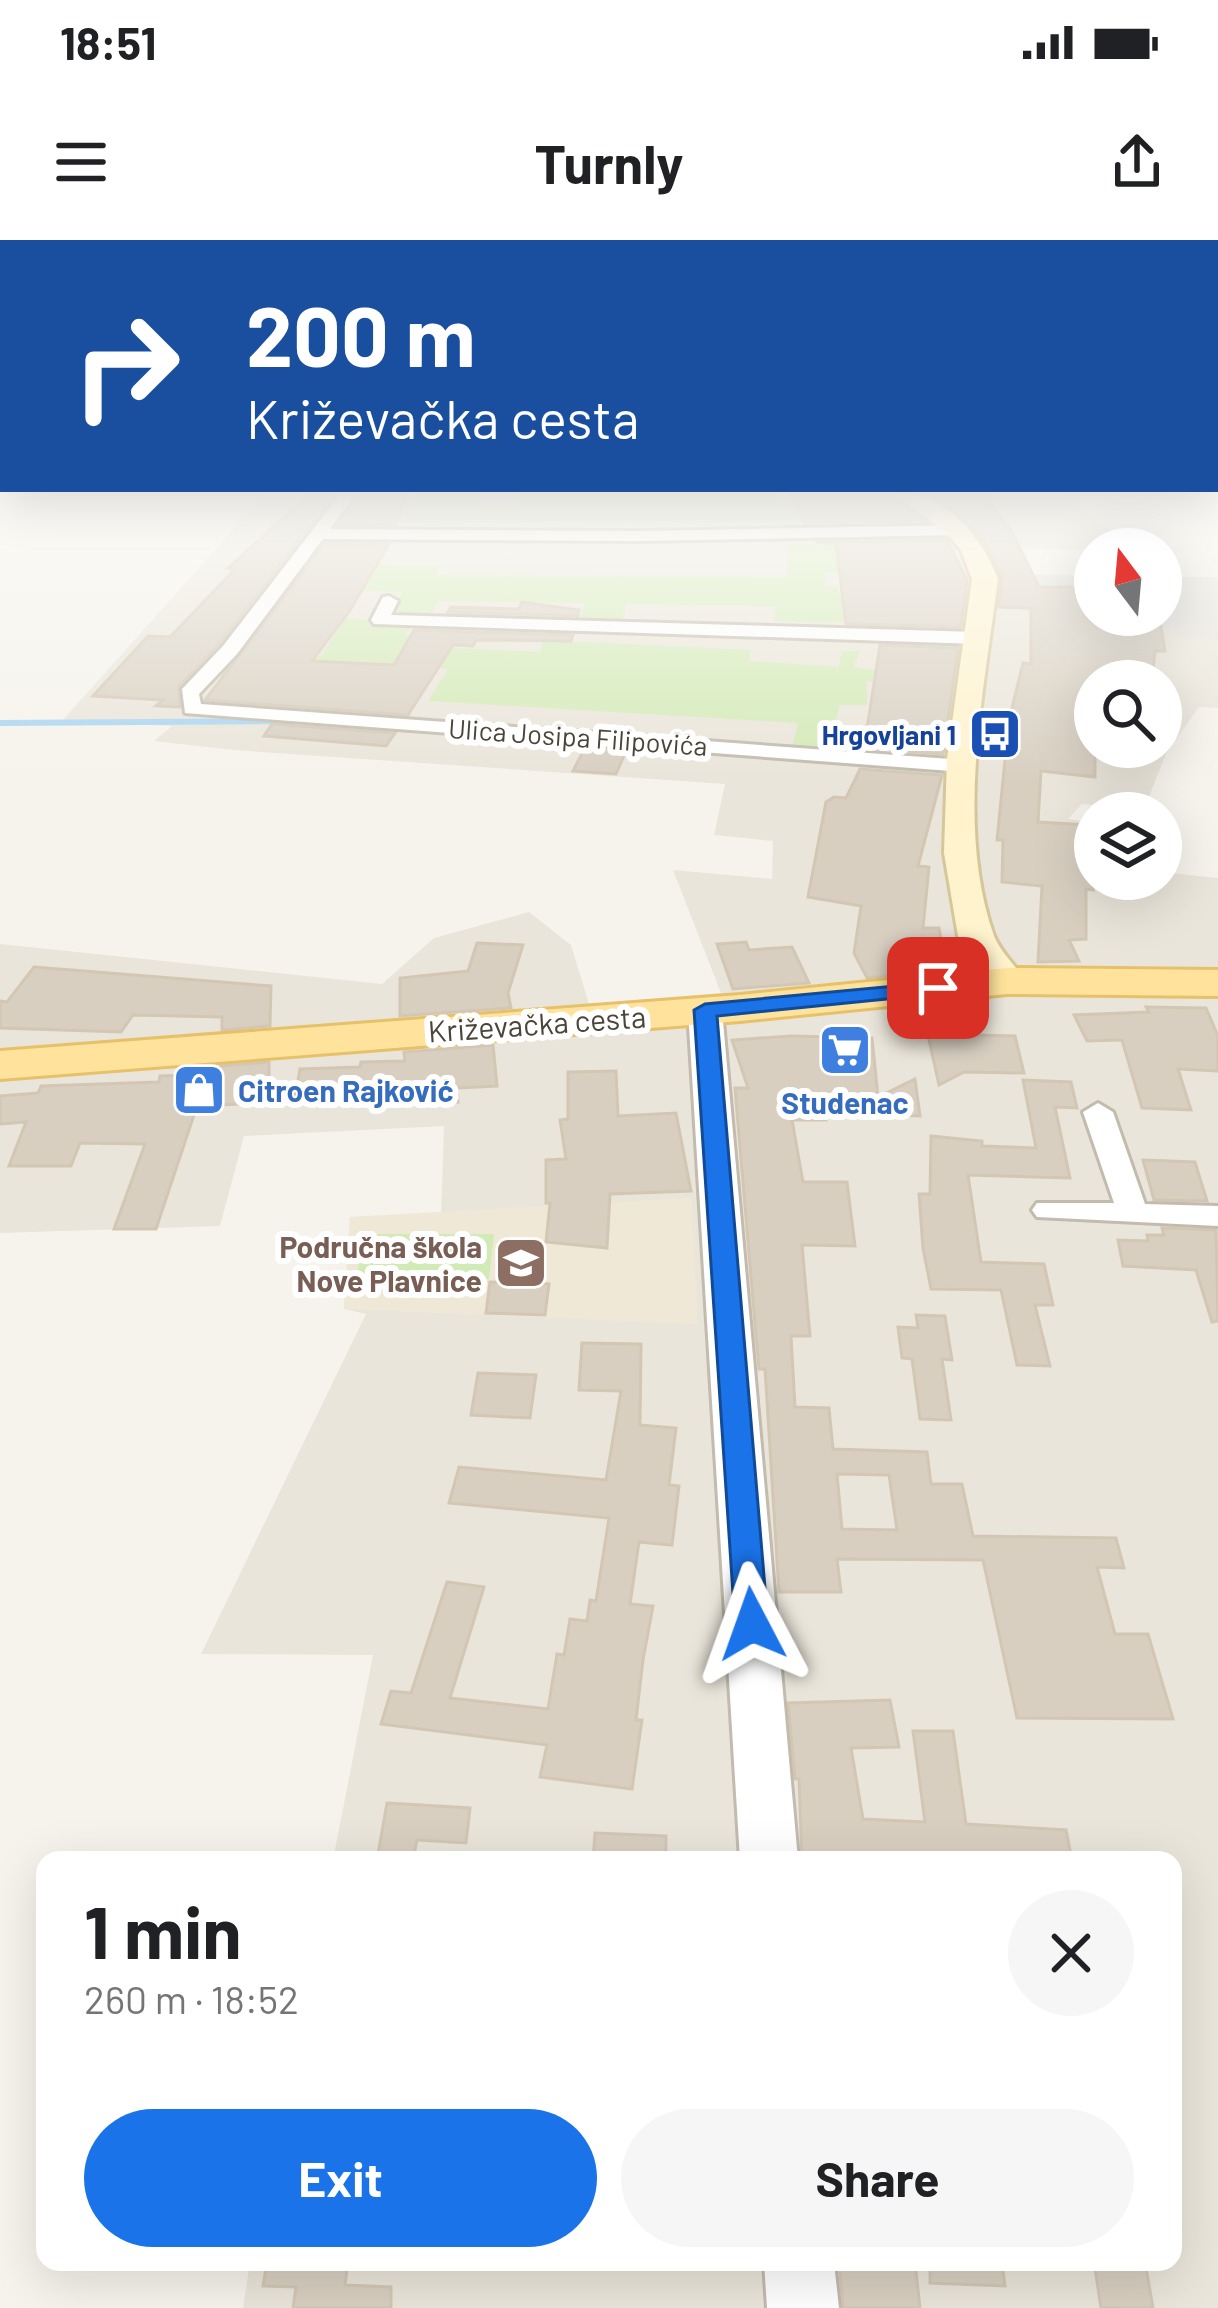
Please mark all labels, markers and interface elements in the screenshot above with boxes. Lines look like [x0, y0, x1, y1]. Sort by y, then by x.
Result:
text: 18:51 [60, 15, 156, 69]
icon: menu [48, 129, 114, 195]
icon: share [1104, 129, 1170, 195]
text: Turnly [534, 130, 684, 195]
text: 200 m [246, 283, 476, 384]
icon: right [48, 288, 204, 444]
text: Križevačka cesta [246, 385, 640, 450]
north arrow [1074, 528, 1182, 636]
map controls [1074, 528, 1182, 900]
button: search [1074, 660, 1182, 768]
bus stop icon: Hrgovljani 1 [967, 706, 1023, 762]
street label: Ulica Josipa Filipovića [447, 711, 709, 761]
place label: Hrgovljani 1 [822, 718, 956, 750]
button: layers [1074, 792, 1182, 900]
pin [887, 937, 989, 1039]
icon: arrive [905, 955, 971, 1021]
street label: Križevačka cesta [427, 997, 647, 1049]
supermarket icon: Studenac [817, 1022, 873, 1078]
shop icon: Citroen Rajković [171, 1062, 227, 1118]
place label: Citroen Rajković [238, 1072, 454, 1108]
place label: Studenac [781, 1084, 909, 1120]
place label: Područna škola Nove Plavnice [279, 1228, 482, 1298]
school or university icon: Područna škola Nove Plavnice [493, 1235, 549, 1291]
position arrow [689, 1561, 815, 1687]
text: 1 min [84, 1887, 242, 1973]
button: close [1008, 1890, 1134, 2016]
text: 260 m · 18:52 [84, 1975, 299, 2022]
button: Exit [84, 2109, 597, 2247]
button: Share [621, 2109, 1134, 2247]

